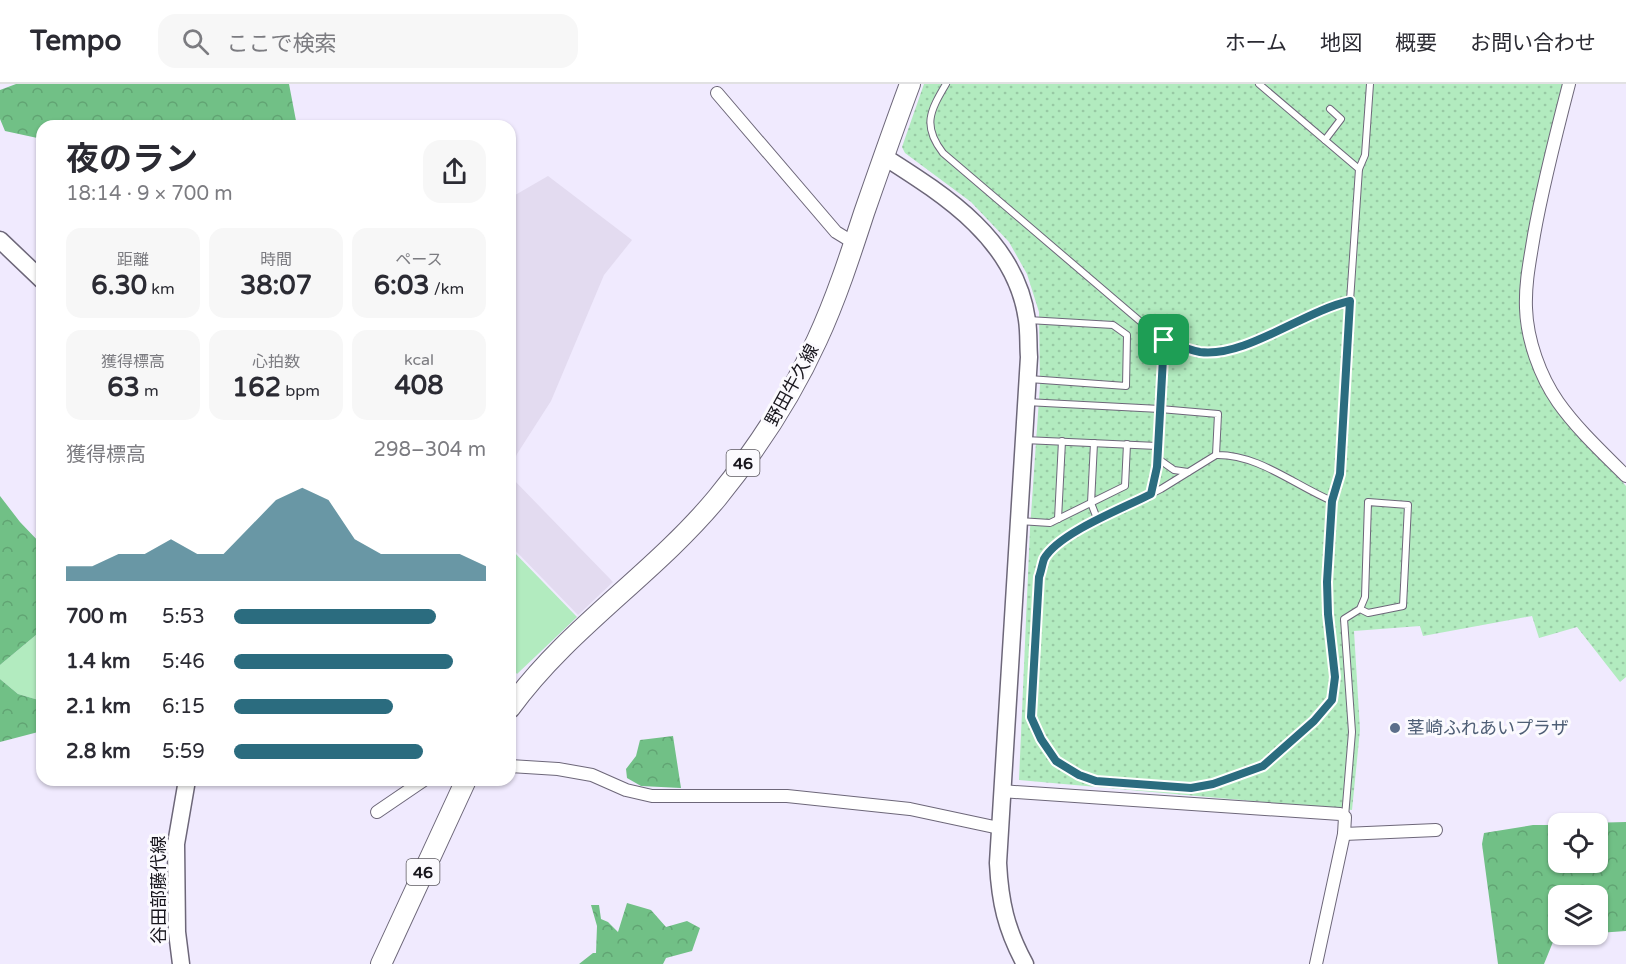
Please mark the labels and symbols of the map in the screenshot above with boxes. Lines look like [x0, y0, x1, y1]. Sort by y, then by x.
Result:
pin [1138, 314, 1189, 365]
street label: 野田牛久線 [761, 340, 823, 430]
road number: 46 [726, 450, 760, 476]
place label: 茎崎ふれあいプラザ [1407, 717, 1569, 739]
marker: 茎崎ふれあいプラザ [1388, 721, 1402, 735]
street label: 谷田部藤代線 [148, 836, 170, 944]
road number: 46 [406, 859, 440, 885]

